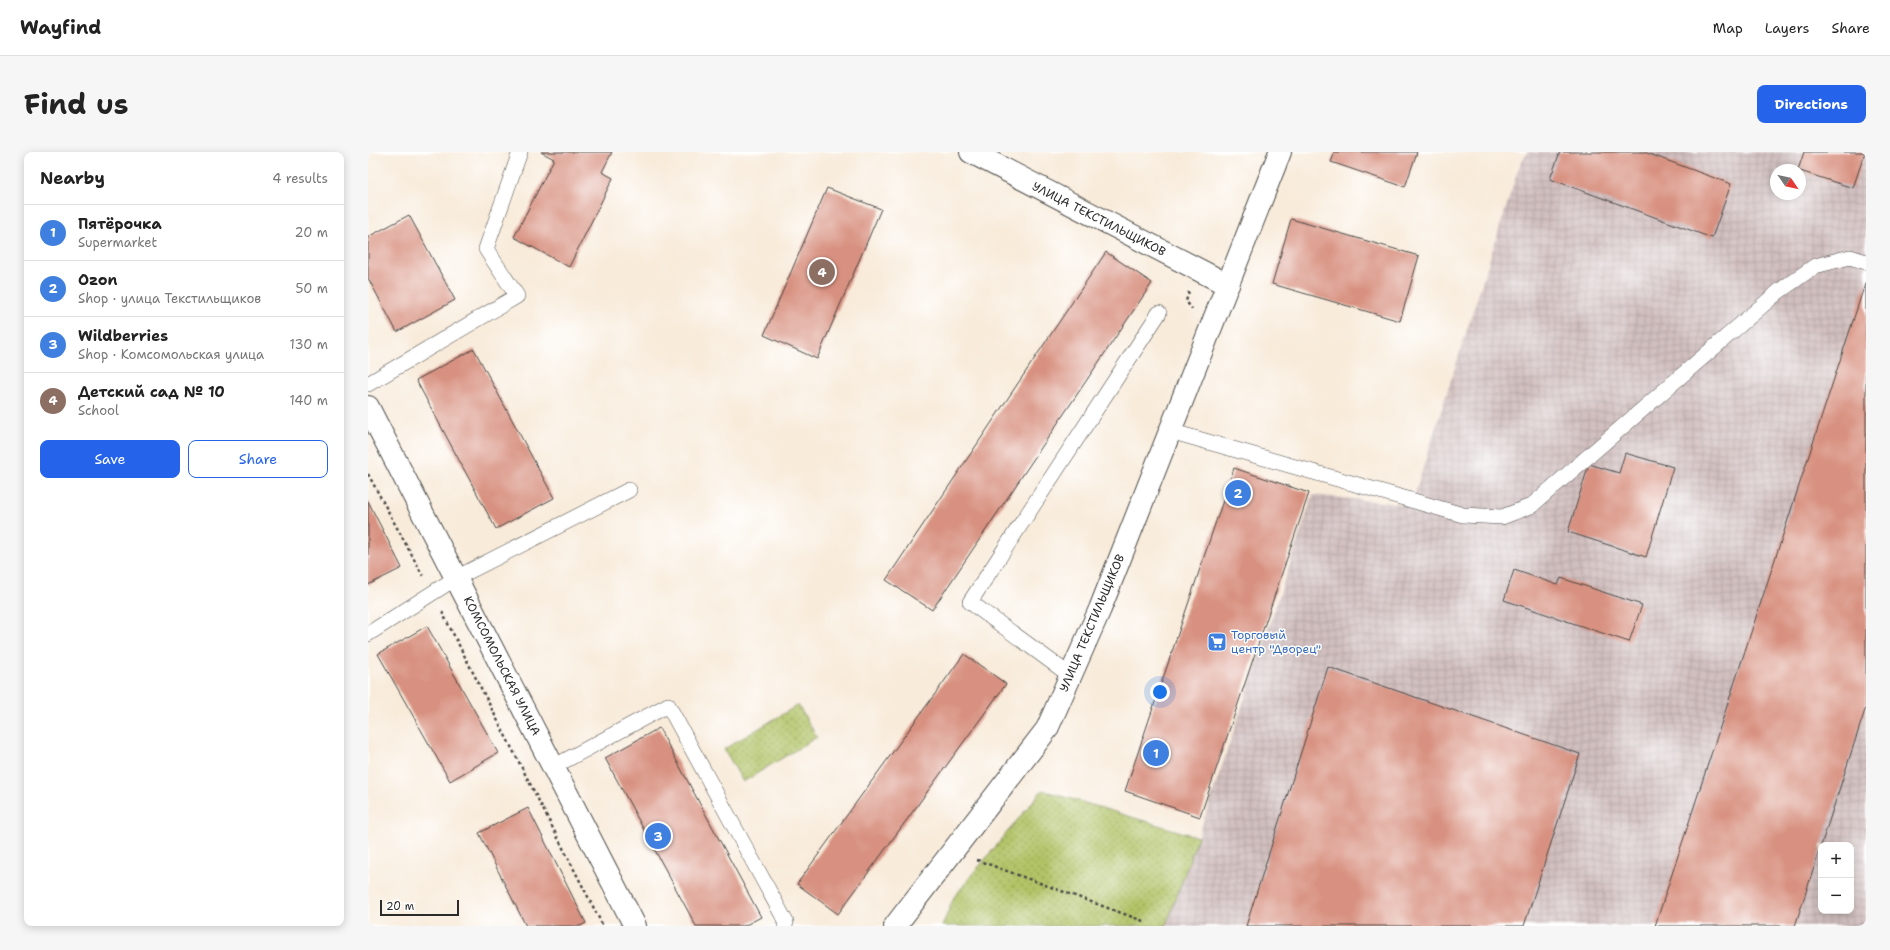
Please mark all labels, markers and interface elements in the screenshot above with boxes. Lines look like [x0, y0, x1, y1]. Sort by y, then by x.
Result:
text: Wayfind [20, 15, 101, 40]
text: Map [1713, 19, 1743, 37]
text: Layers [1765, 19, 1809, 37]
text: Share [1831, 19, 1870, 37]
text: Find us [24, 85, 129, 123]
button: Directions [1757, 85, 1866, 123]
north arrow [1770, 164, 1806, 200]
text: Nearby [40, 167, 105, 189]
text: 4 results [272, 170, 328, 187]
street label: УЛИЦА ТЕКСТИЛЬЩИКОВ [1029, 178, 1169, 260]
text: Пятёрочка [78, 214, 162, 234]
text: 1 [50, 224, 56, 241]
text: 20 m [295, 224, 328, 241]
text: Supermarket [78, 234, 157, 251]
pin: 4 [809, 257, 835, 287]
text: Ozon [78, 270, 118, 290]
text: 2 [48, 280, 58, 297]
text: 50 m [295, 280, 328, 297]
text: Shop · улица Текстильщиков [78, 290, 261, 307]
text: Wildberries [78, 326, 168, 346]
text: 3 [48, 336, 58, 353]
text: 130 m [290, 336, 328, 353]
text: Shop · Комсомольская улица [78, 346, 264, 363]
text: Детский сад № 10 [78, 382, 225, 402]
text: 4 [48, 392, 58, 409]
text: 140 m [289, 392, 328, 409]
text: School [78, 402, 119, 419]
button: Save [40, 440, 180, 478]
button: Share [188, 440, 328, 478]
pin: 2 [1225, 478, 1251, 508]
street label: УЛИЦА ТЕКСТИЛЬЩИКОВ [1056, 552, 1128, 694]
street label: КОМСОМОЛЬСКАЯ УЛИЦА [460, 594, 544, 739]
place label: Торговый центр "Дворец" [1231, 627, 1321, 657]
supermarket icon: Торговый центр "Дворец" [1206, 631, 1228, 653]
your location [1150, 682, 1170, 702]
pin: 1 [1143, 738, 1169, 768]
pin: 3 [645, 821, 671, 851]
map controls [1818, 842, 1854, 914]
button: + [1818, 842, 1854, 878]
button: − [1818, 878, 1854, 914]
scale bar [380, 898, 459, 917]
text: 20 m [386, 899, 414, 914]

